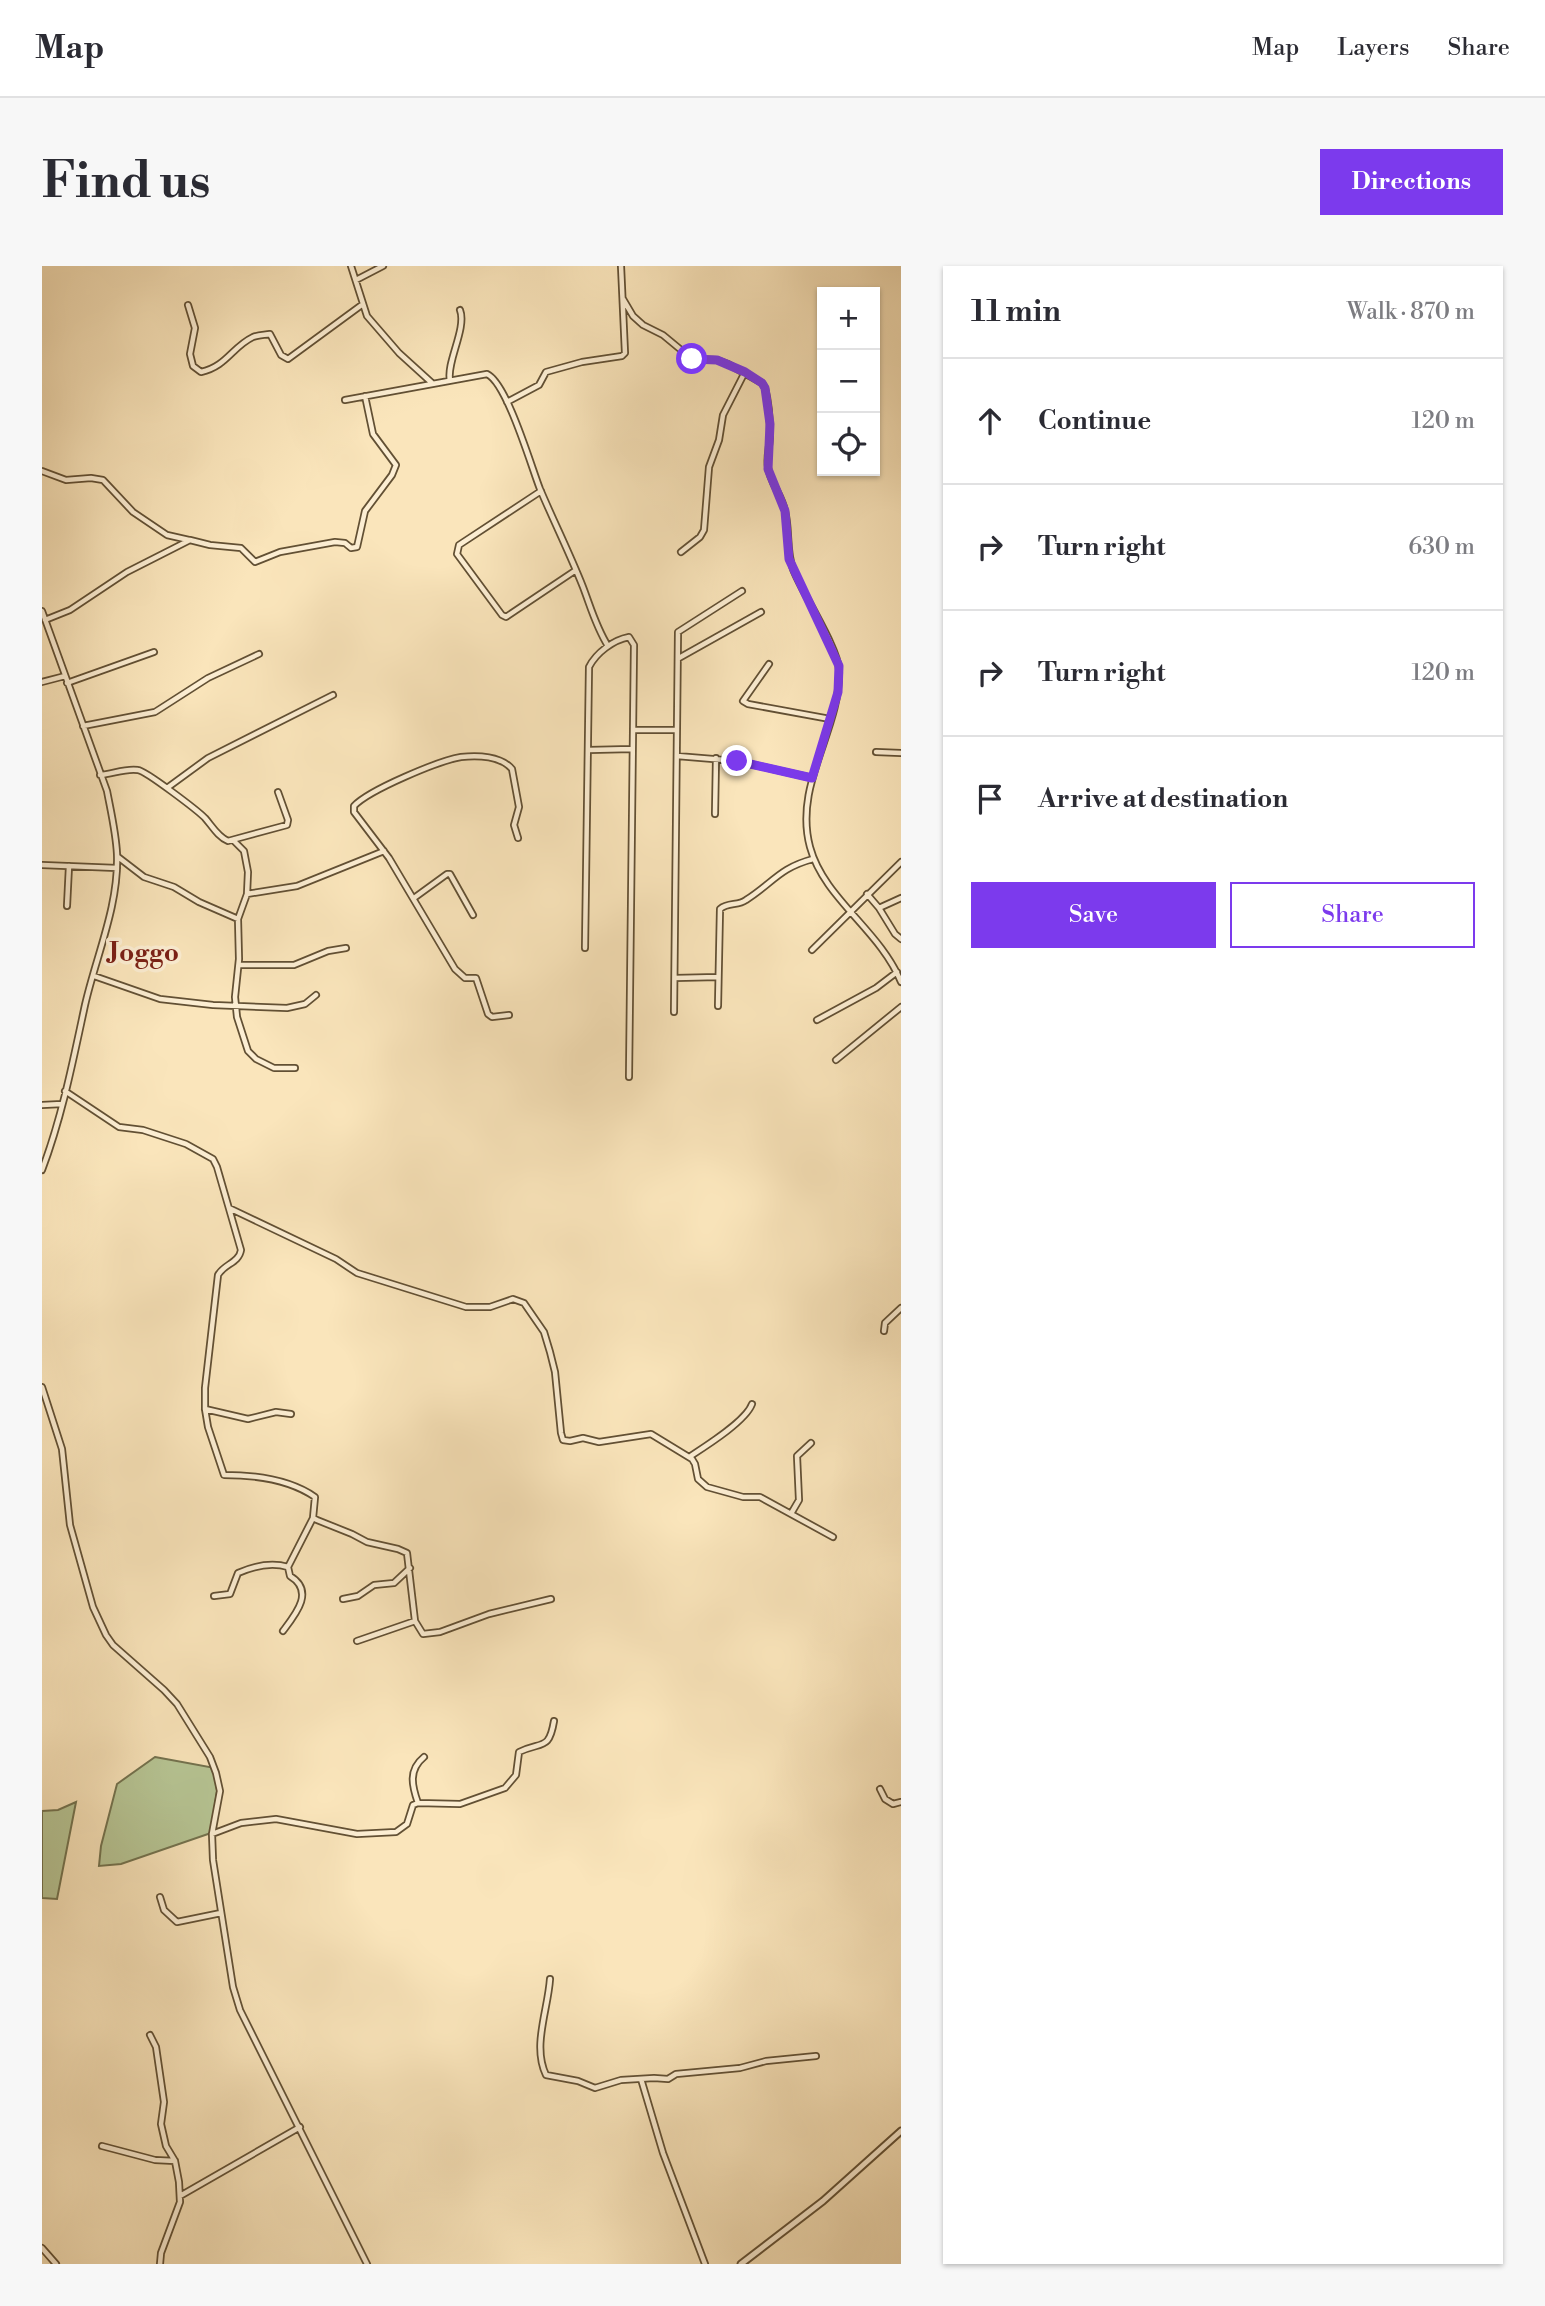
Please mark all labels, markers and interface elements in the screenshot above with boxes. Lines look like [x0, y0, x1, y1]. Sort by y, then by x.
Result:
text: Map [35, 28, 104, 69]
text: Map [1252, 33, 1299, 63]
text: Layers [1337, 33, 1409, 63]
text: Share [1447, 33, 1510, 63]
button: Directions [1320, 149, 1503, 215]
text: Find us [42, 152, 211, 213]
map controls [817, 287, 880, 476]
button: + [817, 287, 880, 350]
text: 11 min [971, 293, 1061, 331]
text: Walk · 870 m [1347, 298, 1475, 326]
route start [676, 343, 707, 374]
button: − [817, 350, 880, 413]
icon: ahead [971, 402, 1009, 440]
text: Continue [1038, 405, 1151, 437]
text: 120 m [1411, 407, 1475, 435]
button: locate [817, 413, 880, 476]
icon: right [971, 528, 1009, 566]
text: Turn right [1038, 531, 1166, 563]
text: 630 m [1408, 533, 1475, 561]
icon: right [971, 654, 1009, 692]
text: Turn right [1038, 657, 1166, 689]
text: 120 m [1411, 659, 1475, 687]
route end [721, 745, 752, 776]
icon: arrive [971, 780, 1009, 818]
text: Arrive at destination [1038, 783, 1288, 815]
button: Save [971, 882, 1216, 948]
button: Share [1230, 882, 1475, 948]
district label: Joggo [106, 937, 179, 969]

